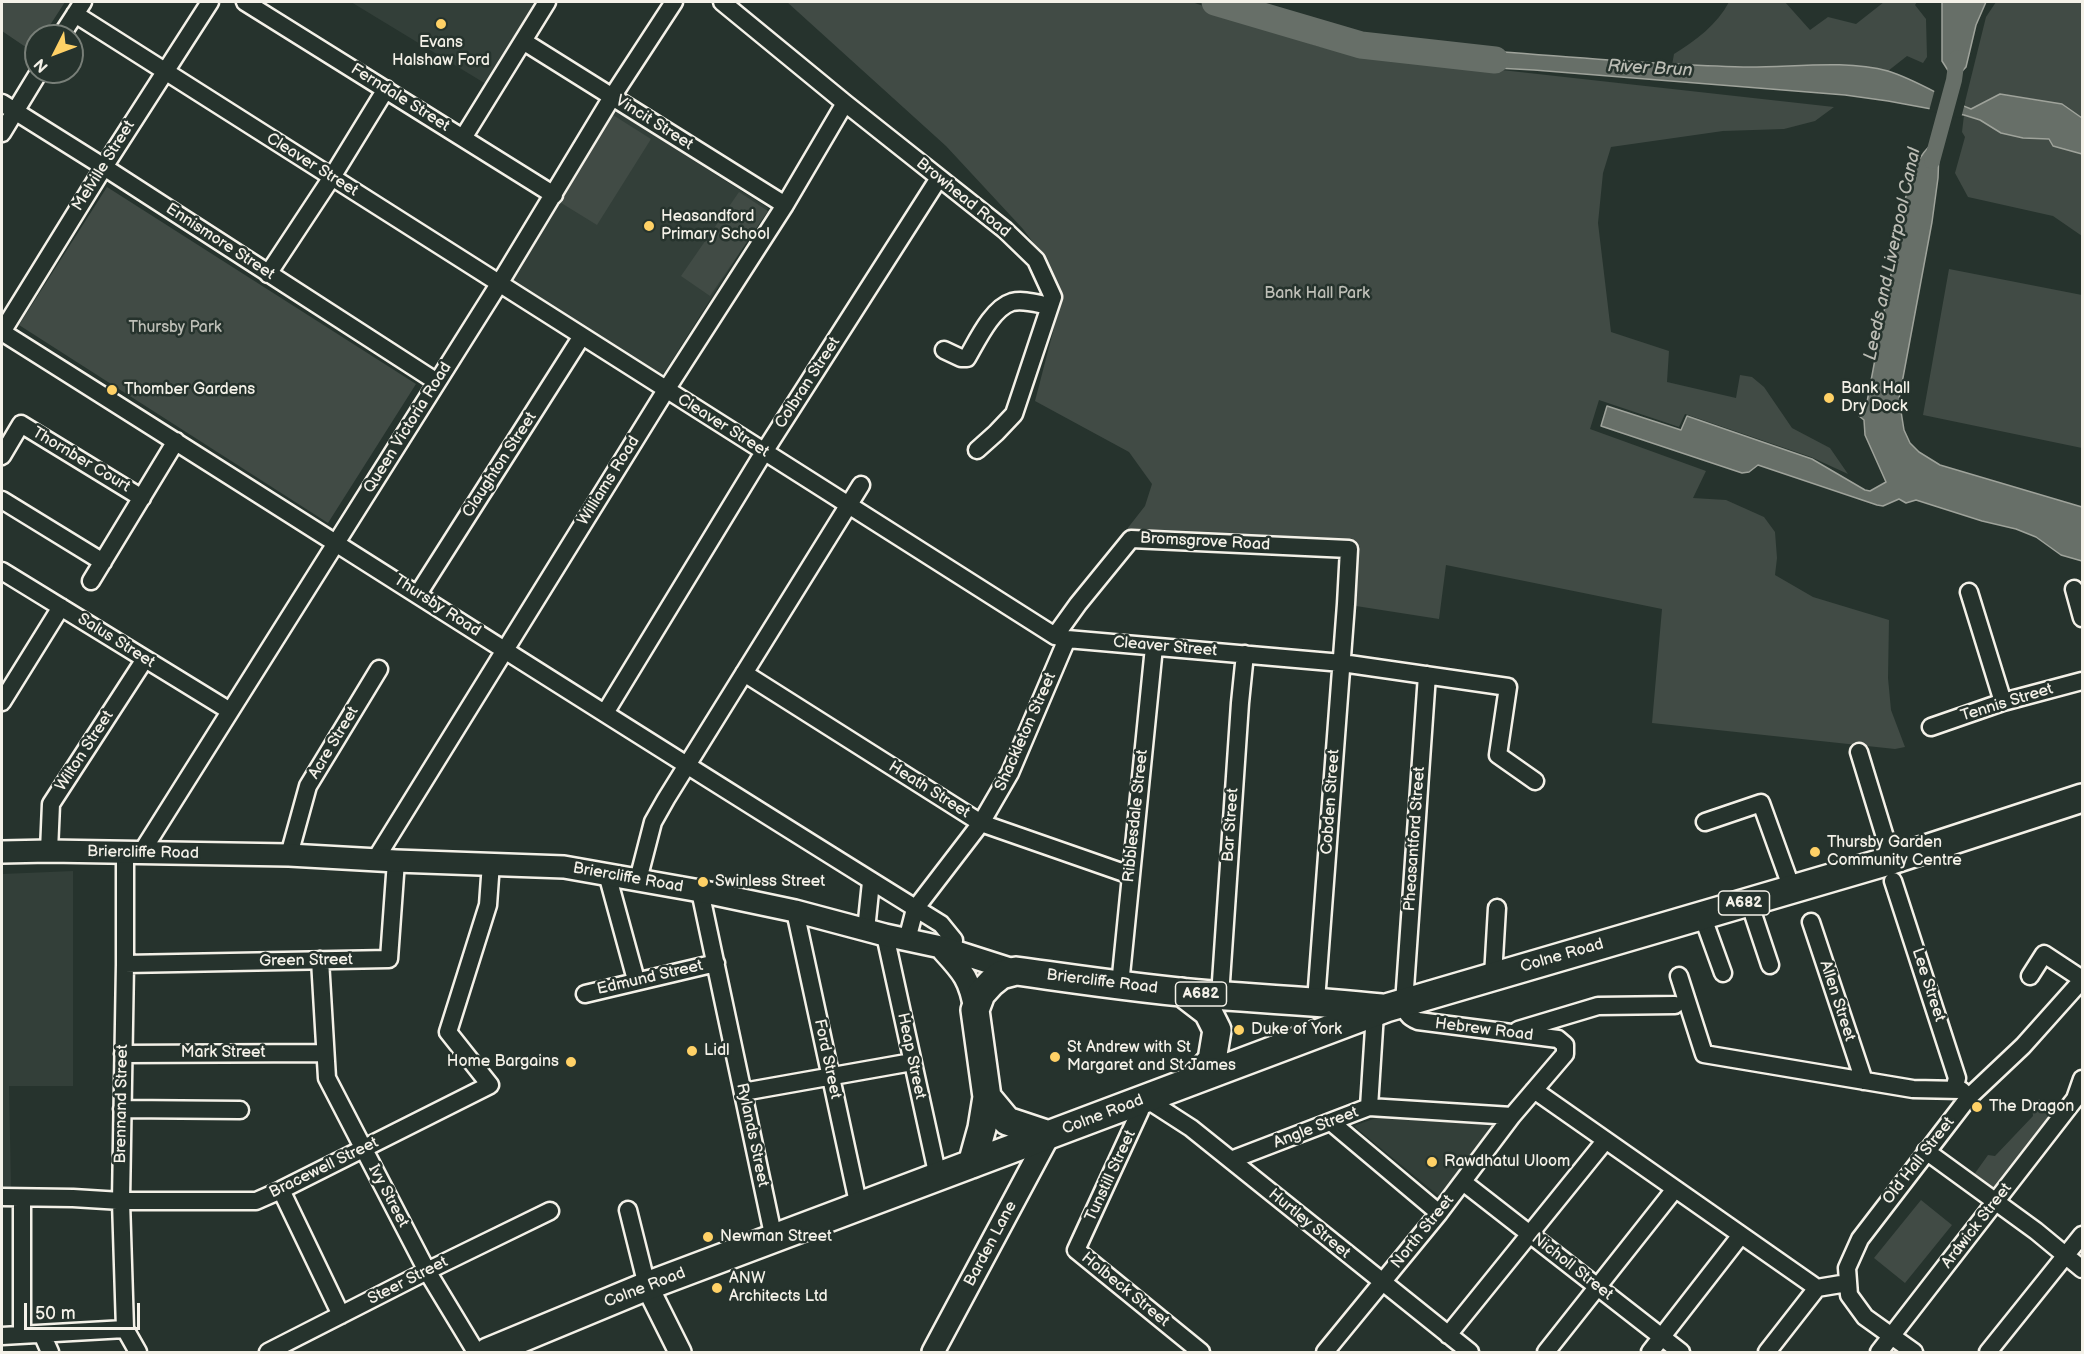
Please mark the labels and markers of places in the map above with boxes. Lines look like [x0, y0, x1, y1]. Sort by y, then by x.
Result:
marker: Evans Halshaw Ford [434, 17, 448, 31]
place label: Evans Halshaw Ford [392, 33, 490, 71]
place label: Heasandford Primary School [661, 207, 770, 245]
marker: Heasandford Primary School [642, 219, 656, 233]
place label: Bank Hall Dry Dock [1841, 379, 1910, 417]
place label: Thomber Gardens [124, 380, 255, 400]
marker: Thomber Gardens [105, 383, 119, 397]
marker: Bank Hall Dry Dock [1822, 391, 1836, 405]
place label: Thursby Garden Community Centre [1827, 833, 1962, 871]
marker: Thursby Garden Community Centre [1808, 845, 1822, 859]
place label: Swinless Street [715, 872, 825, 892]
marker: Swinless Street [696, 875, 710, 889]
place label: Duke of York [1251, 1020, 1342, 1040]
marker: Duke of York [1232, 1023, 1246, 1037]
place label: St Andrew with St Margaret and St James [1067, 1038, 1236, 1076]
place label: Lidl [704, 1041, 730, 1061]
marker: Lidl [685, 1044, 699, 1058]
marker: St Andrew with St Margaret and St James [1048, 1050, 1062, 1064]
place label: Home Bargains [447, 1052, 559, 1072]
marker: Home Bargains [564, 1055, 578, 1069]
place label: The Dragon [1989, 1097, 2074, 1117]
marker: The Dragon [1970, 1100, 1984, 1114]
place label: Rawdhatul Uloom [1444, 1152, 1570, 1172]
marker: Rawdhatul Uloom [1425, 1155, 1439, 1169]
place label: Newman Street [720, 1227, 832, 1247]
marker: Newman Street [701, 1230, 715, 1244]
place label: ANW Architects Ltd [729, 1269, 828, 1307]
marker: ANW Architects Ltd [710, 1281, 724, 1295]

